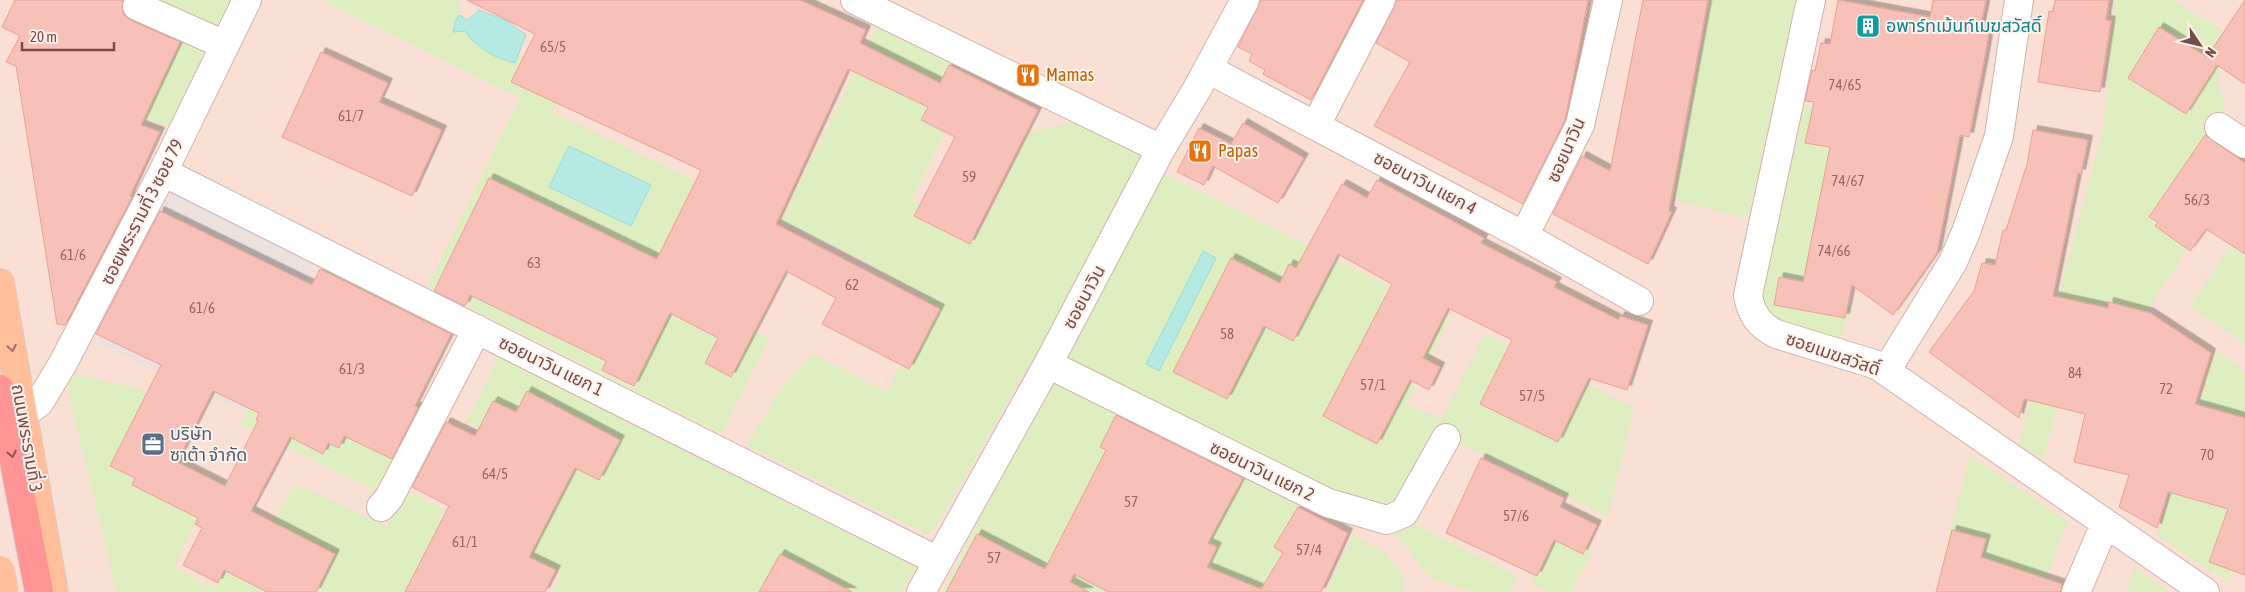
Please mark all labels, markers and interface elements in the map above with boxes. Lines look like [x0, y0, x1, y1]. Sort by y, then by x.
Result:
building icon: อพาร์ทเม้นท์เมฆสวัสดิ์ [1855, 13, 1881, 39]
place label: อพาร์ทเม้นท์เมฆสวัสดิ์ [1886, 15, 2042, 36]
scale bar [22, 20, 115, 52]
north arrow [2175, 20, 2225, 70]
text: 20 m [30, 28, 57, 45]
house number: 65/5 [540, 38, 566, 55]
text: N [2202, 44, 2220, 60]
restaurant icon: Mamas [1015, 62, 1041, 88]
place label: Mamas [1046, 64, 1094, 85]
house number: 74/65 [1828, 76, 1862, 93]
house number: 61/7 [338, 107, 364, 124]
street label: ซอยนาวิน [1542, 114, 1589, 186]
street label: ซอยพระรามที่ 3 ซอย 79 [94, 135, 187, 288]
restaurant icon: Papas [1187, 138, 1213, 164]
place label: Papas [1218, 140, 1258, 161]
street label: ซอยนาวิน แยก 4 [1370, 147, 1480, 219]
house number: 59 [962, 168, 976, 185]
house number: 74/67 [1831, 172, 1865, 189]
house number: 56/3 [2184, 191, 2210, 208]
house number: 74/66 [1817, 242, 1851, 259]
house number: 61/6 [60, 246, 86, 263]
house number: 63 [527, 254, 541, 271]
street label: ซอยนาวิน [1058, 261, 1109, 332]
house number: 62 [845, 276, 859, 293]
house number: 61/6 [189, 299, 215, 316]
house number: 58 [1220, 325, 1234, 342]
street label: ซอยเมฆสวัสดิ์ [1783, 328, 1883, 380]
street label: ซอยนาวิน แยก 1 [495, 331, 607, 400]
one-way arrow [6, 344, 16, 353]
house number: 61/3 [339, 360, 365, 377]
house number: 84 [2068, 364, 2082, 381]
house number: 57/1 [1360, 376, 1386, 393]
house number: 72 [2159, 380, 2173, 397]
street label: ถนนพระรามที่ 3 [8, 382, 49, 494]
house number: 57/5 [1519, 387, 1545, 404]
place label: บริษัท ซาต้า จำกัด [170, 423, 247, 465]
office icon: บริษัท ซาต้า จำกัด [140, 431, 166, 457]
street label: ซอยนาวิน แยก 2 [1206, 436, 1318, 505]
house number: 70 [2200, 446, 2214, 463]
one-way arrow [7, 450, 17, 459]
house number: 64/5 [482, 465, 508, 482]
house number: 57 [1124, 493, 1138, 510]
house number: 57/6 [1503, 507, 1529, 524]
house number: 61/1 [452, 533, 478, 550]
house number: 57/4 [1296, 541, 1322, 558]
house number: 57 [987, 549, 1001, 566]

